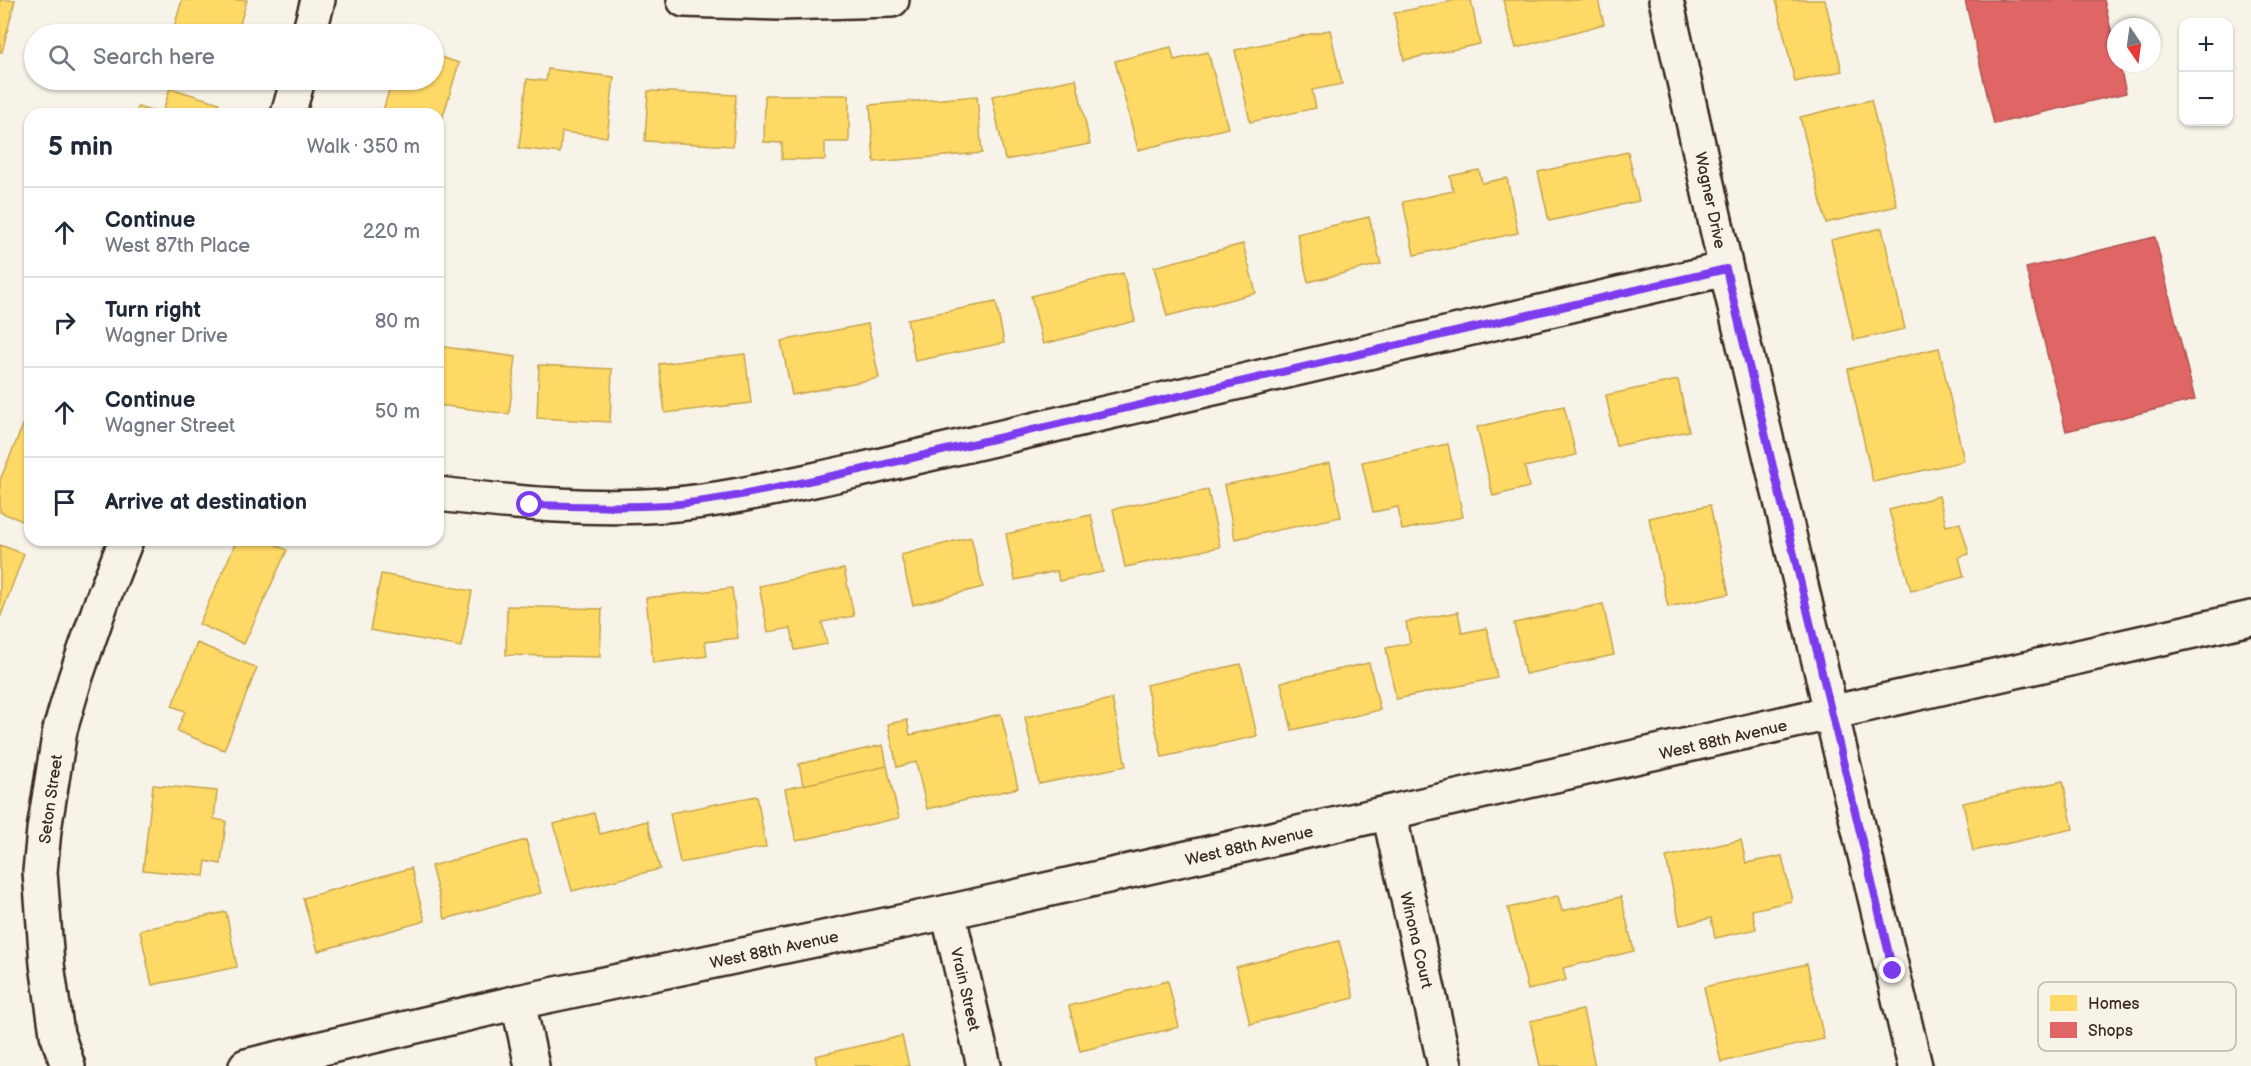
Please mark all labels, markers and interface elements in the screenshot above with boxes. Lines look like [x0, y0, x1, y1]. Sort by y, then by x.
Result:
north arrow [2107, 18, 2161, 72]
map controls [2179, 18, 2233, 126]
button: + [2179, 18, 2233, 72]
search box [24, 24, 444, 90]
icon: search [45, 41, 78, 74]
text: Search here [93, 44, 215, 71]
button: − [2179, 72, 2233, 126]
text: 5 min [48, 132, 113, 163]
text: Walk · 350 m [307, 135, 420, 159]
street label: Wagner Drive [1690, 150, 1729, 251]
text: Continue [105, 207, 195, 234]
icon: ahead [48, 216, 81, 249]
text: 220 m [363, 220, 420, 244]
text: West 87th Place [105, 234, 250, 258]
text: Turn right [105, 297, 201, 324]
icon: right [48, 306, 81, 339]
text: 80 m [375, 310, 420, 334]
text: Wagner Drive [105, 324, 228, 348]
text: Continue [105, 387, 195, 414]
icon: ahead [48, 396, 81, 429]
text: 50 m [375, 400, 420, 424]
text: Wagner Street [105, 414, 235, 438]
icon: arrive [48, 486, 81, 519]
text: Arrive at destination [105, 489, 307, 516]
route start [516, 491, 542, 517]
street label: West 88th Avenue [1657, 716, 1790, 764]
street label: Seton Street [36, 753, 67, 845]
street label: West 88th Avenue [1183, 822, 1316, 870]
street label: Winona Court [1395, 890, 1436, 990]
street label: West 88th Avenue [708, 927, 841, 973]
street label: Vrain Street [946, 946, 983, 1033]
route end [1879, 957, 1905, 983]
legend [2038, 982, 2236, 1051]
text: Homes [2088, 995, 2140, 1014]
text: Shops [2088, 1022, 2133, 1041]

